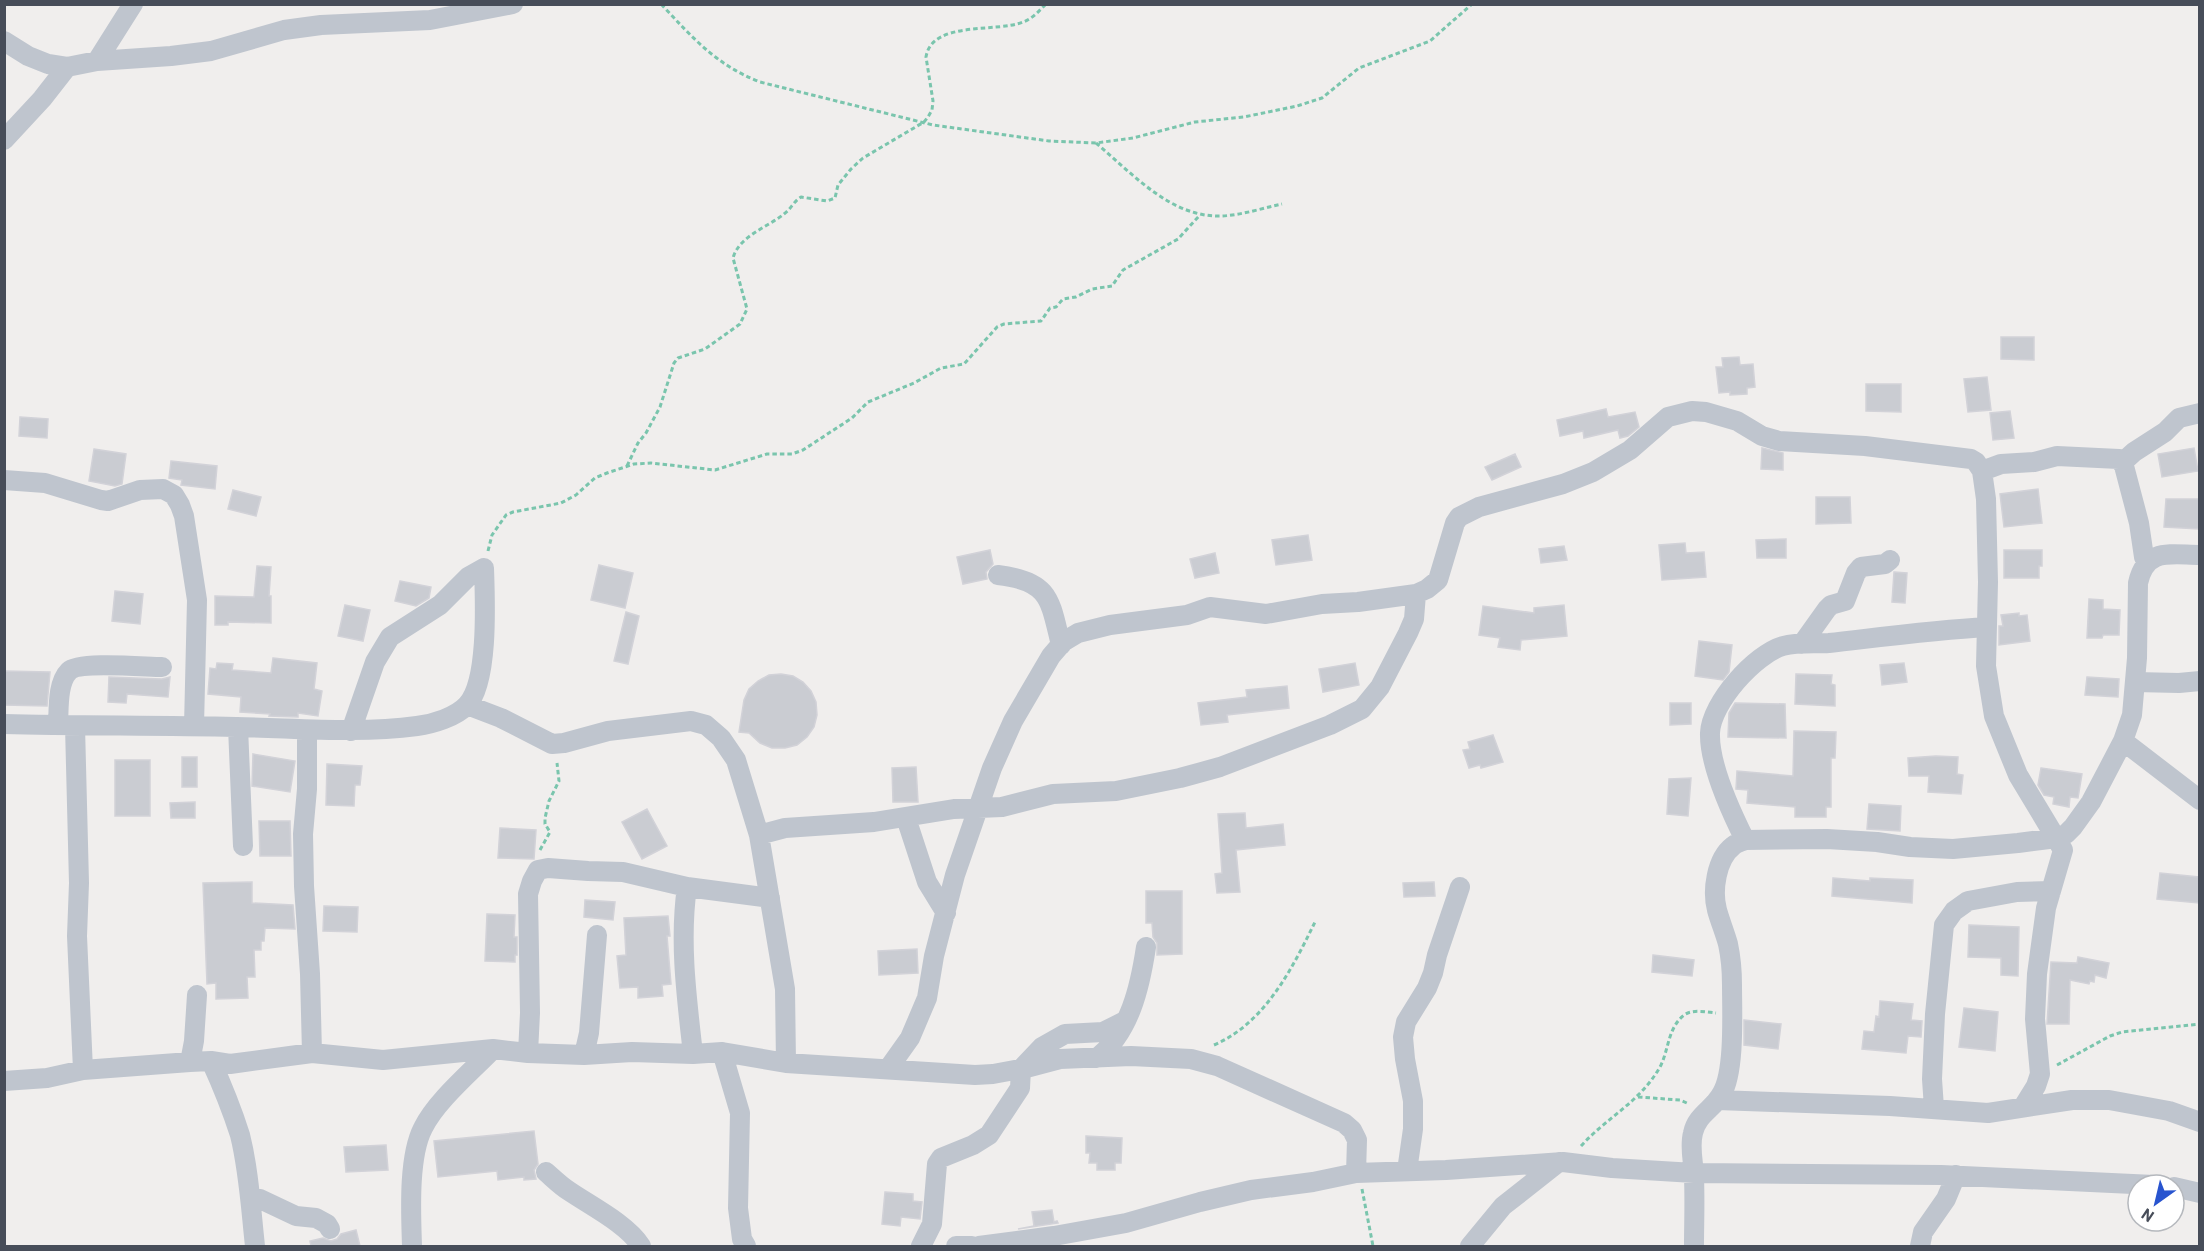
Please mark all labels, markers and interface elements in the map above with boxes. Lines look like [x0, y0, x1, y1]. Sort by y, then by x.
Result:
north arrow [2126, 1173, 2186, 1233]
text: N [2138, 1205, 2157, 1227]

